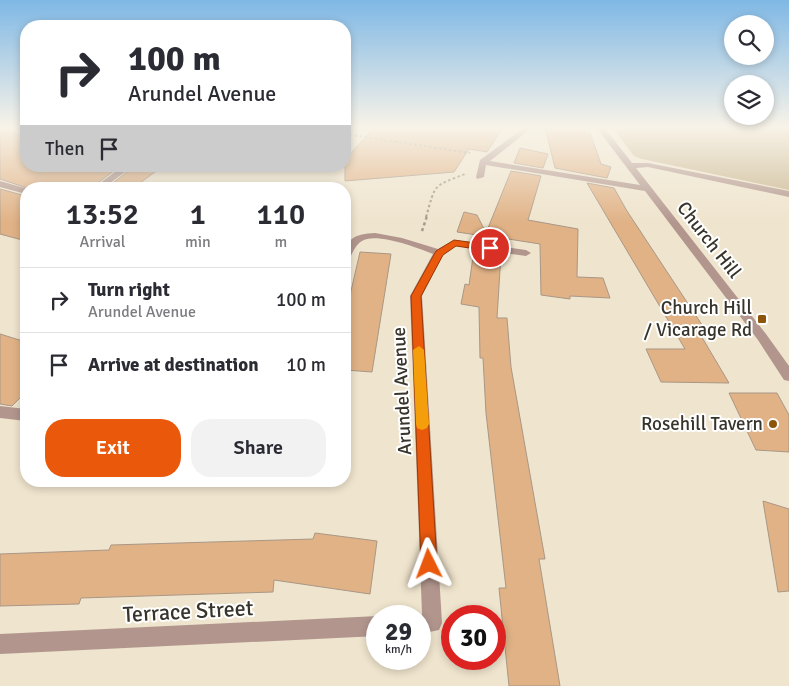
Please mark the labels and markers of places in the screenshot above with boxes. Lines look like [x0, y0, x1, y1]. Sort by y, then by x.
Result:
pin [469, 227, 511, 269]
place label: Church Hill / Vicarage Rd [644, 296, 752, 342]
marker: Church Hill / Vicarage Rd [756, 313, 768, 325]
place label: Rosehill Tavern [641, 412, 763, 436]
marker: Rosehill Tavern [767, 418, 779, 430]

